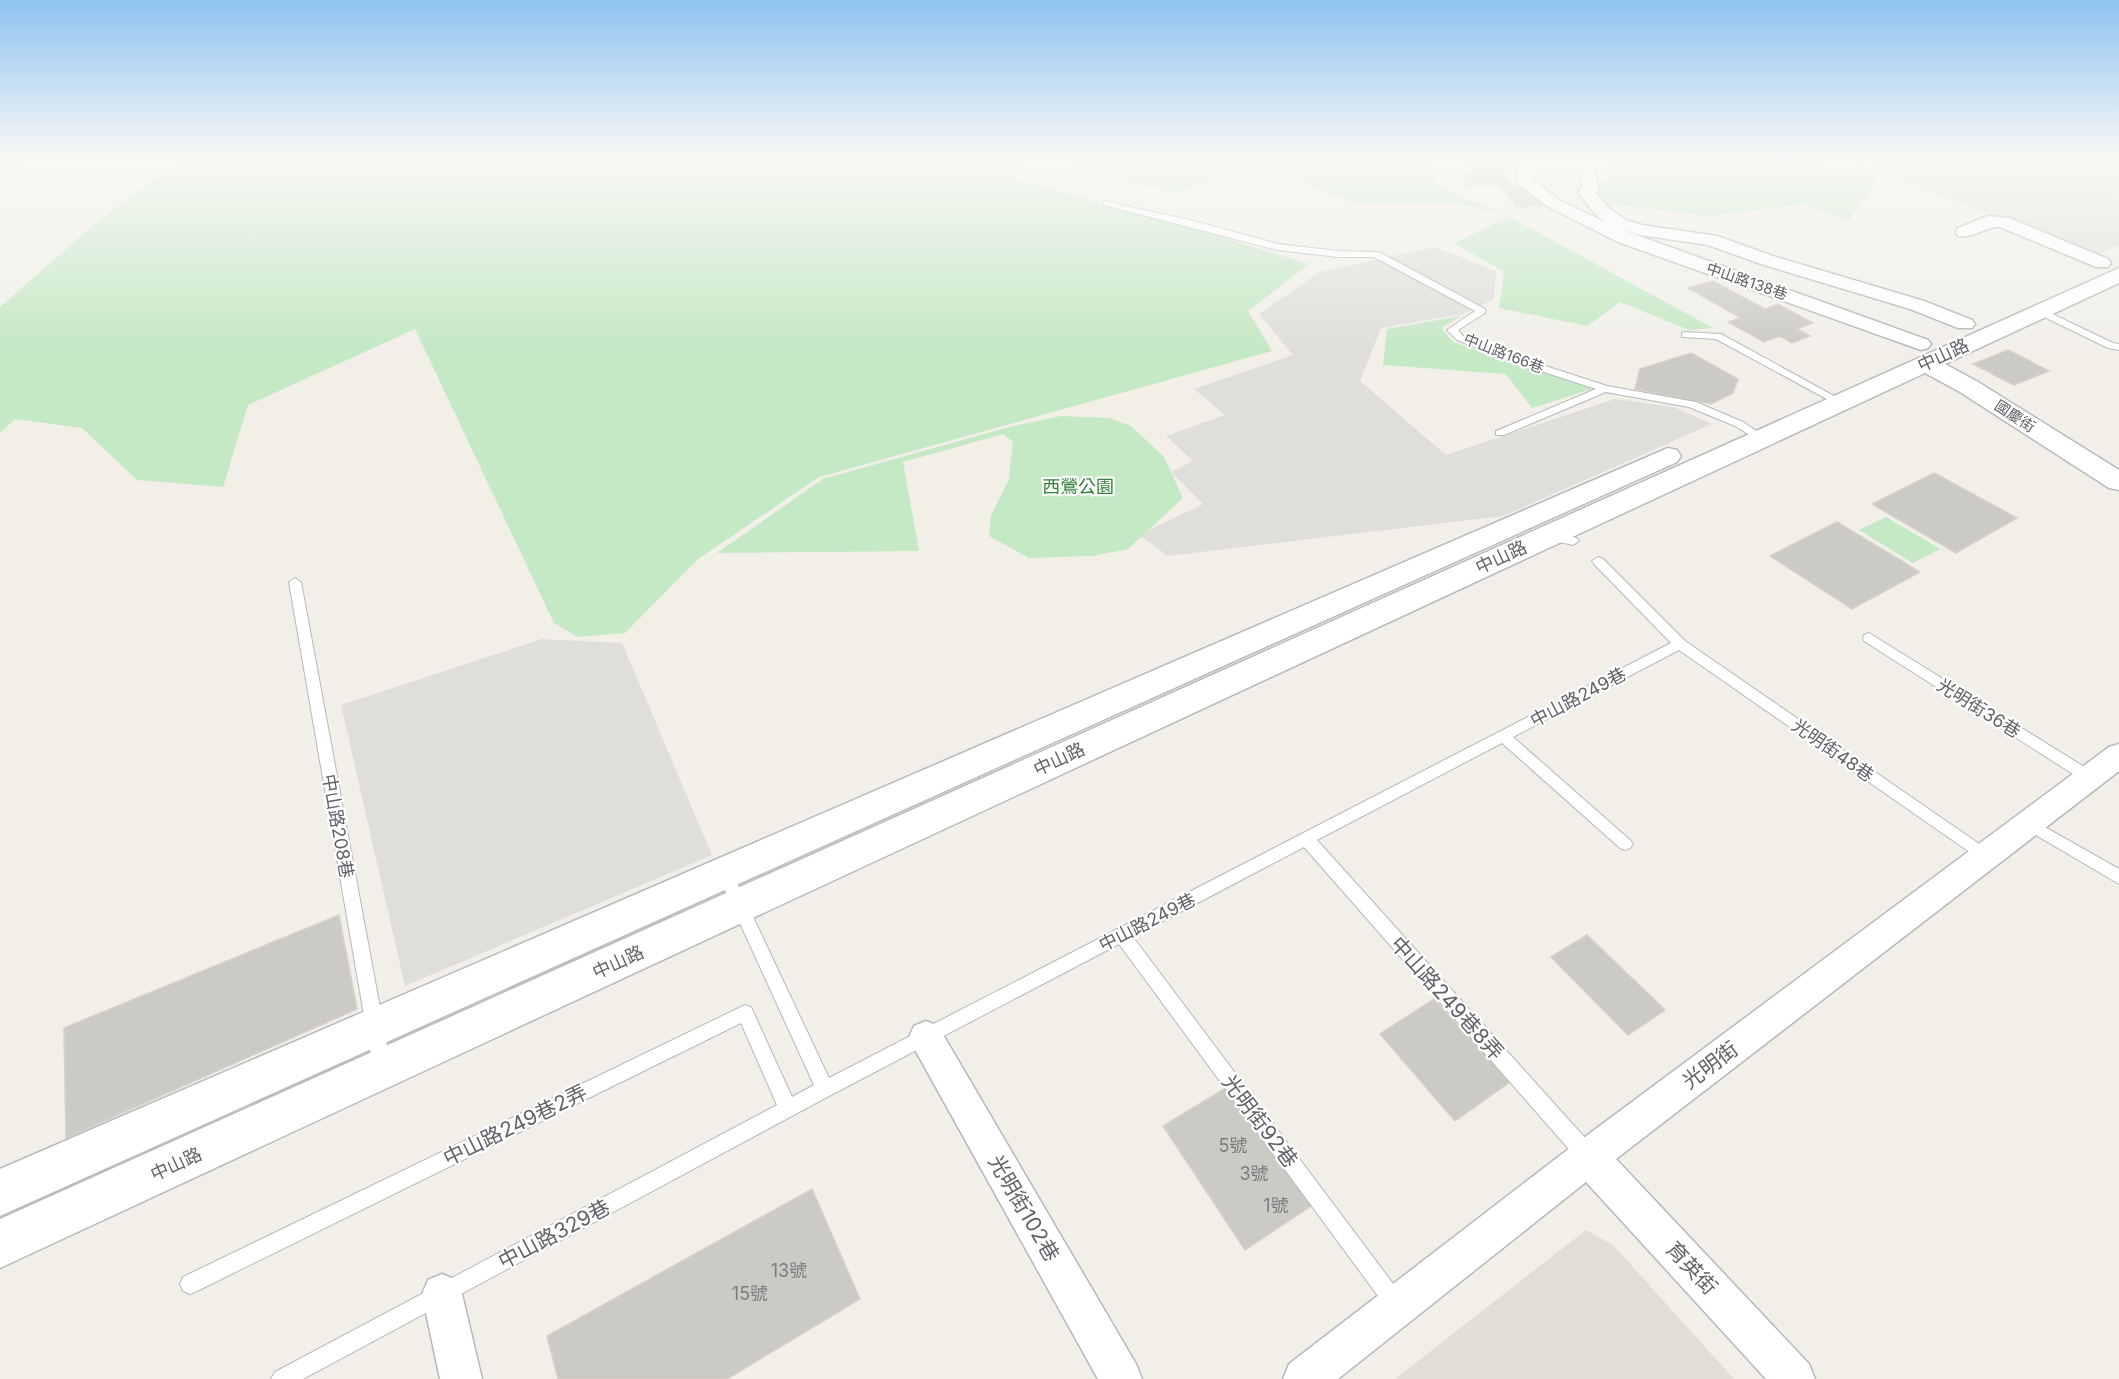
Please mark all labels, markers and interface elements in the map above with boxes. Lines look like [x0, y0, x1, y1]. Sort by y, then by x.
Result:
street label: 中山路138巷 [1704, 258, 1790, 304]
street label: 中山路166巷 [1461, 329, 1547, 377]
street label: 中山路 [1914, 334, 1972, 376]
street label: 國慶街 [1991, 396, 2039, 436]
park label: 西鶯公園 [1042, 476, 1114, 497]
street label: 中山路 [1472, 536, 1530, 578]
street label: 中山路249巷 [1526, 663, 1630, 731]
street label: 光明街36巷 [1933, 674, 2025, 742]
street label: 光明街48巷 [1788, 714, 1878, 786]
street label: 中山路 [1030, 738, 1088, 780]
street label: 中山路208巷 [319, 772, 357, 880]
street label: 中山路249巷 [1095, 889, 1199, 955]
street label: 中山路249巷8弄 [1385, 931, 1509, 1065]
street label: 中山路 [589, 941, 647, 983]
street label: 光明街 [1677, 1036, 1743, 1094]
street label: 光明街92巷 [1217, 1070, 1303, 1172]
street label: 中山路249巷2弄 [439, 1079, 591, 1171]
house number: 5號 [1219, 1135, 1247, 1156]
street label: 中山路 [147, 1143, 205, 1185]
street label: 光明街102巷 [984, 1150, 1064, 1266]
house number: 3號 [1239, 1163, 1269, 1184]
street label: 中山路329巷 [494, 1194, 614, 1274]
house number: 1號 [1263, 1195, 1289, 1216]
street label: 育英街 [1661, 1236, 1723, 1300]
house number: 13號 [771, 1260, 807, 1281]
house number: 15號 [732, 1283, 768, 1304]

